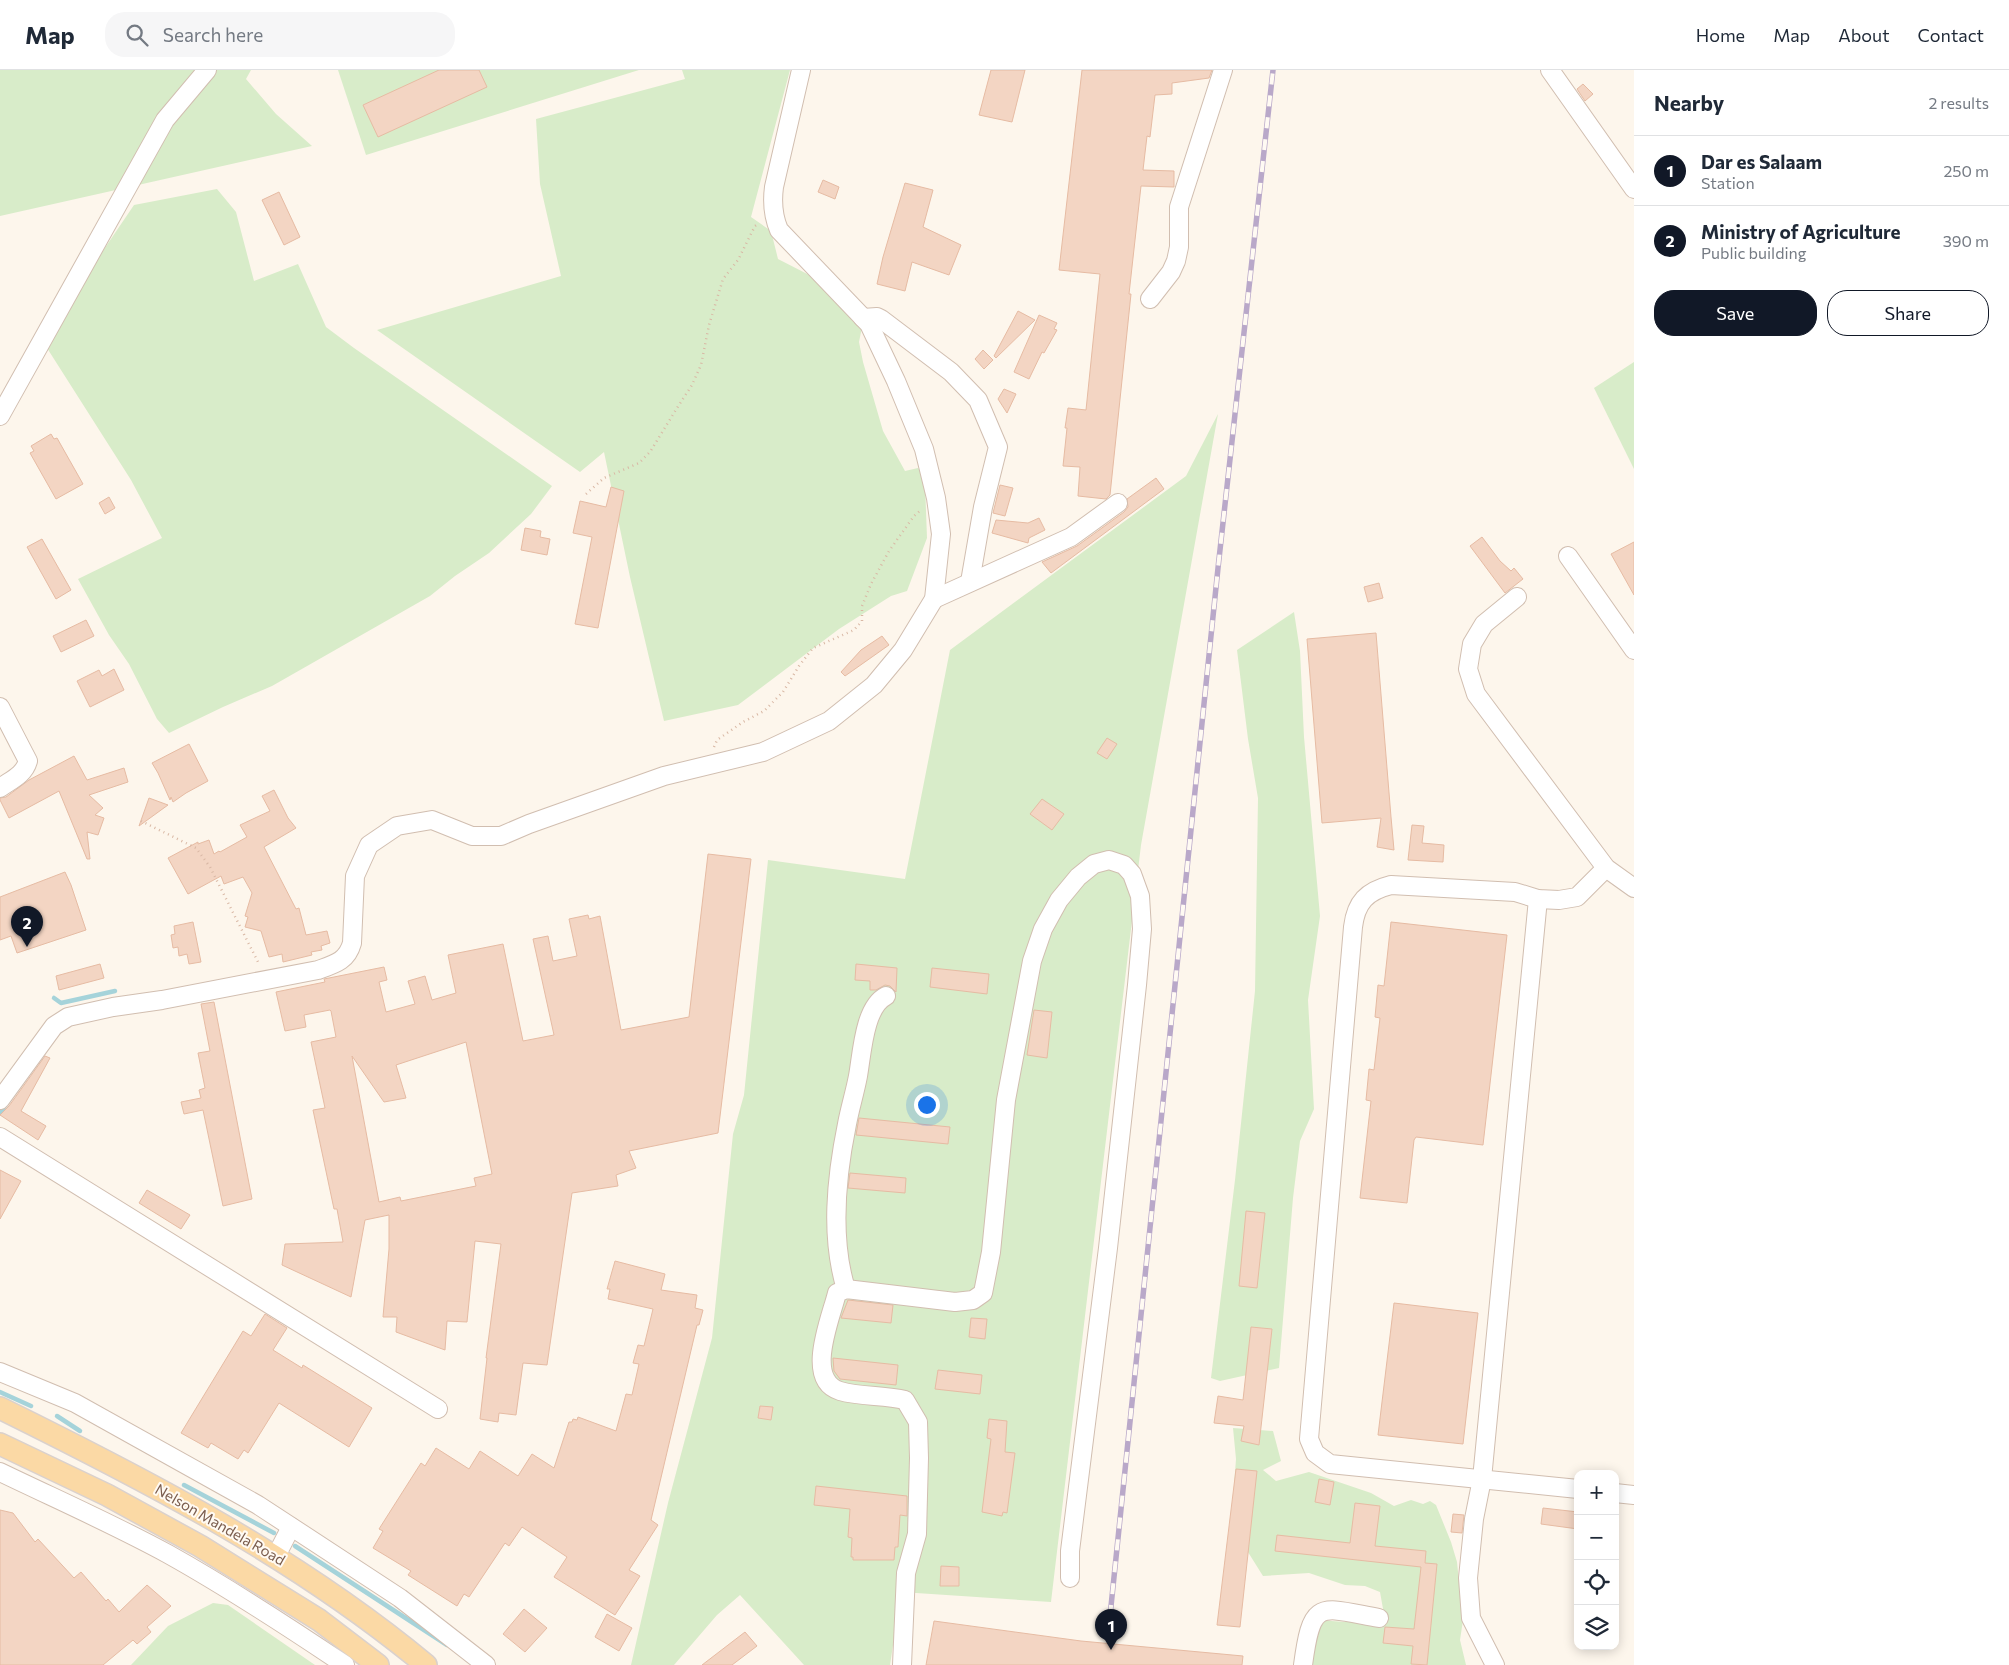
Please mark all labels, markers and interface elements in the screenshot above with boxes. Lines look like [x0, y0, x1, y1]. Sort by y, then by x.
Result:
search box [105, 12, 455, 57]
text: Map [25, 20, 75, 49]
icon: search [123, 21, 151, 49]
text: Search here [163, 23, 263, 46]
text: Home [1696, 24, 1745, 46]
text: Map [1773, 24, 1810, 46]
text: About [1838, 24, 1890, 46]
text: Contact [1918, 24, 1984, 46]
text: Nearby [1654, 90, 1724, 115]
text: 2 results [1928, 93, 1989, 112]
text: Dar es Salaam [1701, 150, 1822, 173]
text: 1 [1666, 161, 1674, 180]
text: 250 m [1943, 161, 1989, 180]
text: Station [1701, 173, 1755, 192]
text: Ministry of Agriculture [1701, 220, 1901, 243]
text: 2 [1665, 231, 1675, 250]
text: 390 m [1943, 231, 1989, 250]
text: Public building [1701, 243, 1806, 262]
button: Save [1654, 290, 1817, 336]
button: Share [1827, 290, 1989, 336]
pin: 2 [11, 906, 43, 947]
your location [914, 1092, 940, 1118]
map controls [1574, 1470, 1619, 1650]
button: + [1574, 1470, 1619, 1515]
street label: Nelson Mandela Road [152, 1480, 289, 1569]
button: − [1574, 1515, 1619, 1560]
button: locate [1574, 1560, 1619, 1605]
button: layers [1574, 1605, 1619, 1650]
pin: 1 [1095, 1609, 1127, 1650]

